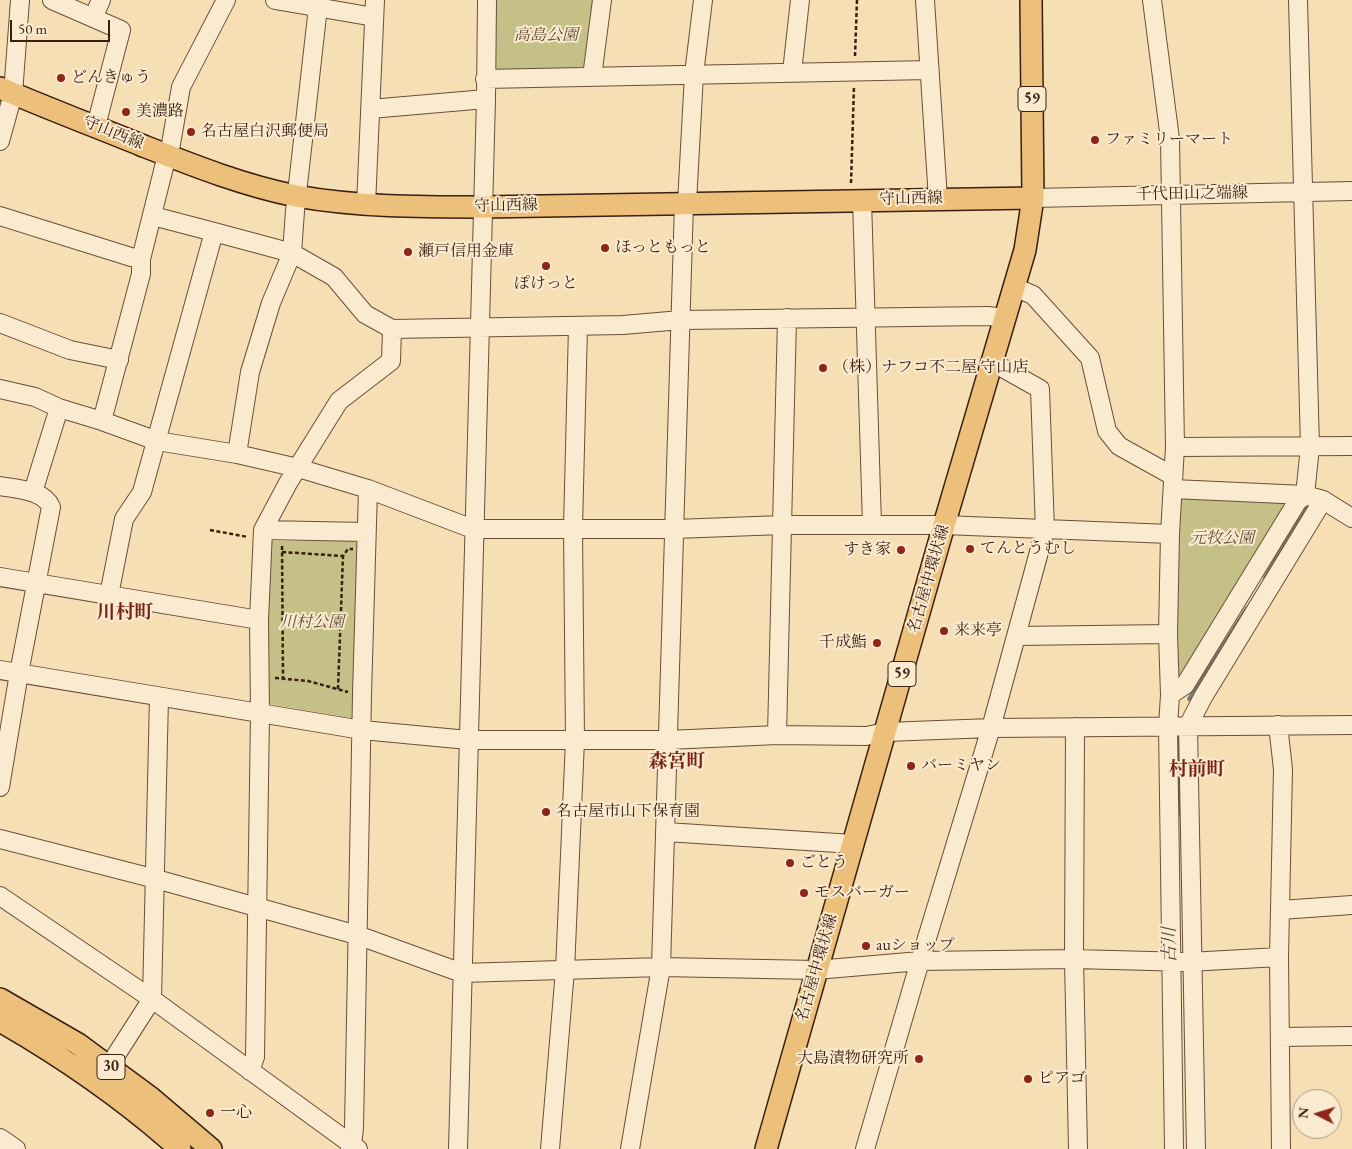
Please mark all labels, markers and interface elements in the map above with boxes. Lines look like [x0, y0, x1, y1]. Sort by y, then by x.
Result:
scale bar [12, 10, 112, 42]
text: 50 m [18, 19, 47, 38]
park label: 高島公園 [514, 26, 578, 46]
place label: どんきゅう [71, 68, 151, 88]
marker: どんきゅう [55, 72, 67, 84]
road number: 59 [1018, 86, 1046, 112]
place label: 美濃路 [136, 102, 184, 122]
marker: 美濃路 [120, 106, 132, 118]
street label: 守山西線 [80, 112, 146, 154]
place label: 名古屋白沢郵便局 [201, 122, 329, 142]
marker: 名古屋白沢郵便局 [185, 126, 197, 138]
place label: ファミリーマート [1105, 130, 1233, 150]
marker: ファミリーマート [1089, 134, 1101, 146]
street label: 千代田山之端線 [1136, 183, 1248, 205]
street label: 守山西線 [879, 189, 943, 209]
street label: 守山西線 [474, 196, 538, 216]
place label: ほっともっと [615, 238, 711, 258]
place label: 瀬戸信用金庫 [418, 242, 514, 262]
marker: ほっともっと [599, 242, 611, 254]
marker: 瀬戸信用金庫 [402, 246, 414, 258]
marker: ぽけっと [540, 260, 552, 272]
place label: ぽけっと [514, 274, 578, 294]
place label: （株）ナフコ不二屋 守山店 [833, 358, 1028, 378]
marker: （株）ナフコ不二屋 守山店 [817, 362, 829, 374]
street label: 名古屋中環状線 [904, 523, 954, 635]
park label: 元牧公園 [1190, 529, 1254, 549]
place label: てんとうむし [980, 539, 1076, 559]
place label: すき家 [843, 540, 891, 560]
marker: てんとうむし [964, 543, 976, 555]
marker: すき家 [895, 544, 907, 556]
district label: 川村町 [97, 602, 153, 624]
park label: 川村公園 [280, 613, 344, 633]
place label: 来来亭 [954, 621, 1002, 641]
marker: 来来亭 [938, 625, 950, 637]
place label: 千成鮨 [819, 633, 867, 653]
marker: 千成鮨 [871, 637, 883, 649]
road number: 59 [888, 662, 916, 686]
district label: 森宮町 [649, 751, 705, 773]
place label: バーミヤン [921, 756, 1001, 776]
district label: 村前町 [1169, 759, 1225, 781]
marker: バーミヤン [905, 760, 917, 772]
place label: 名古屋市山下保育園 [556, 802, 700, 822]
marker: 名古屋市山下保育園 [540, 806, 552, 818]
place label: ごとう [800, 853, 848, 873]
marker: ごとう [784, 857, 796, 869]
place label: モスバーガー [814, 883, 910, 903]
marker: モスバーガー [798, 887, 810, 899]
street label: 名古屋中環状線 [792, 912, 842, 1024]
water label: 古川 [1159, 927, 1181, 963]
place label: auショップ [876, 936, 955, 956]
marker: auショップ [860, 940, 872, 952]
place label: 大島漬物研究所 [797, 1049, 909, 1069]
marker: 大島漬物研究所 [913, 1053, 925, 1065]
road number: 30 [97, 1054, 125, 1080]
place label: ピアゴ [1038, 1069, 1086, 1089]
marker: ピアゴ [1022, 1073, 1034, 1085]
north arrow [1292, 1089, 1342, 1139]
place label: 一心 [220, 1103, 252, 1123]
text: N [1294, 1106, 1313, 1119]
marker: 一心 [204, 1107, 216, 1119]

